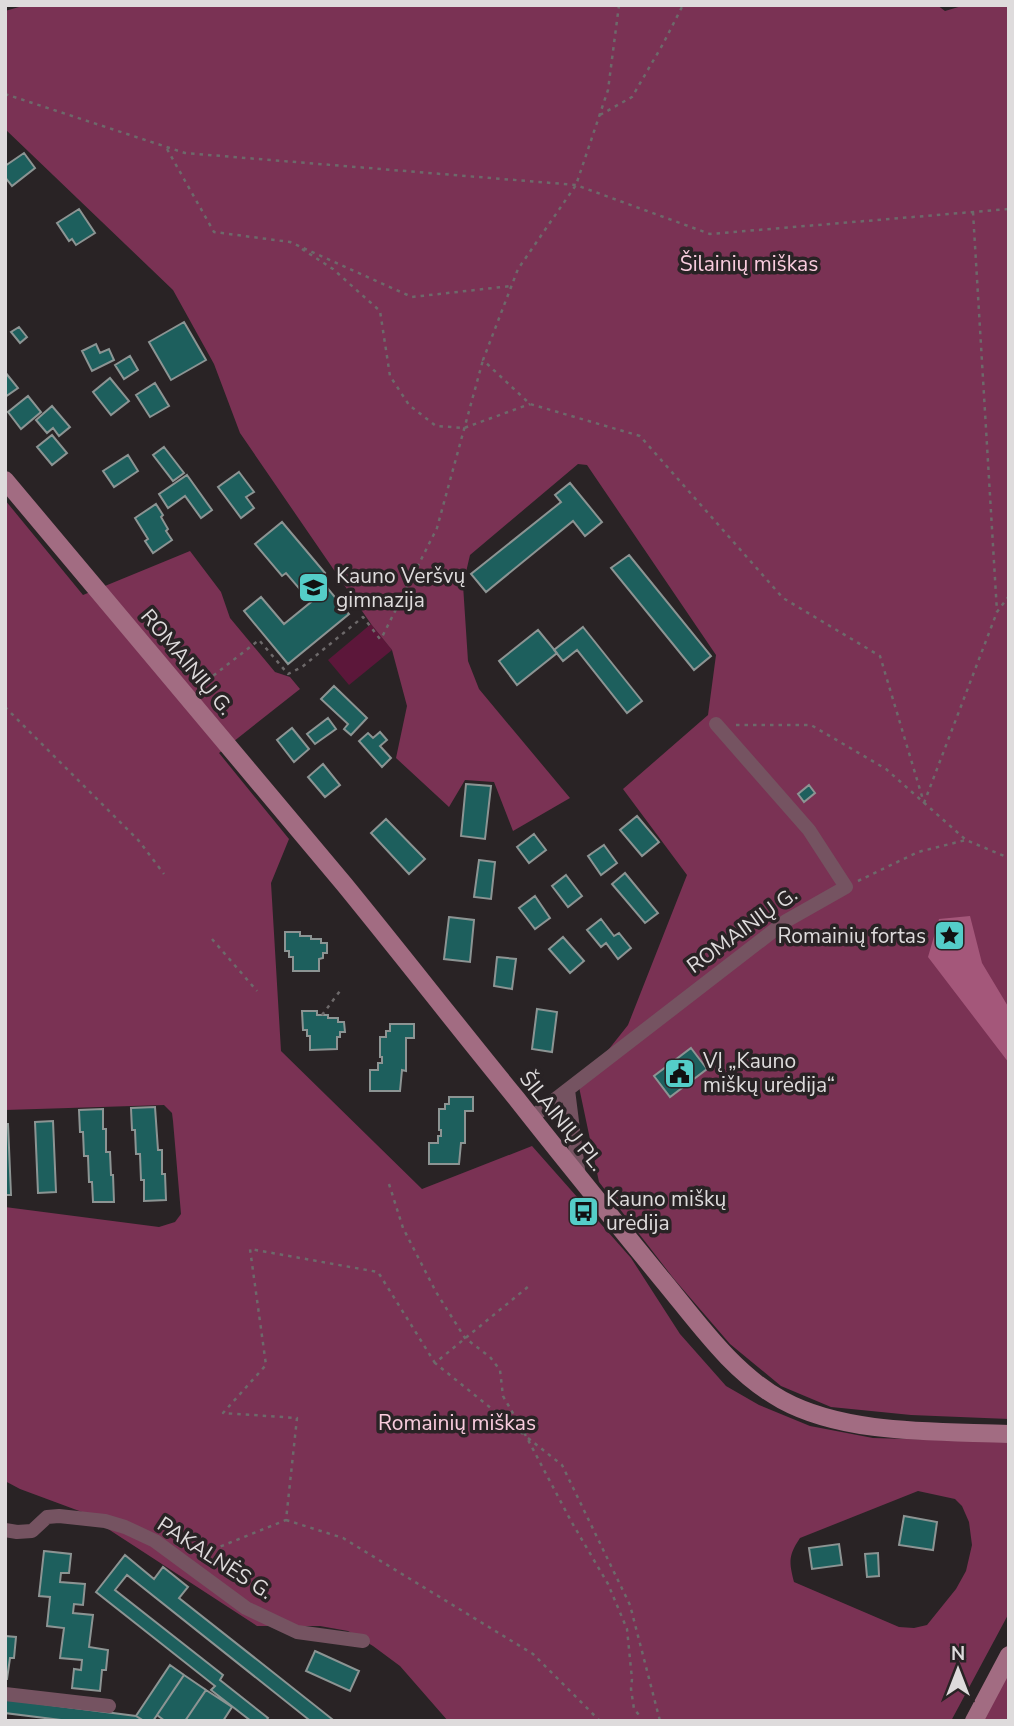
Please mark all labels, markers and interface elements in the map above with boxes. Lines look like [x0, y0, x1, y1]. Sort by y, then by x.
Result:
park label: Šilainių miškas [680, 250, 818, 278]
place label: Kauno Veršvų gimnazija [336, 562, 466, 614]
school or university icon: Kauno Veršvų gimnazija [296, 571, 330, 605]
street label: ROMAINIŲ G. [134, 603, 240, 721]
street label: ROMAINIŲ G. [681, 880, 803, 980]
place icon: Romainių fortas [932, 919, 966, 953]
place label: Romainių fortas [778, 922, 926, 950]
place label: VĮ „Kauno miškų urėdija“ [702, 1047, 835, 1099]
public building icon: VĮ „Kauno miškų urėdija“ [663, 1056, 697, 1090]
street label: ŠILAINIŲ PL. [513, 1065, 611, 1177]
place label: Kauno miškų urėdija [606, 1185, 726, 1237]
bus stop icon: Kauno miškų urėdija [566, 1194, 600, 1228]
park label: Romainių miškas [378, 1409, 536, 1437]
street label: PAKALNĖS G. [152, 1510, 278, 1606]
north arrow [923, 1635, 993, 1705]
text: N [951, 1641, 965, 1667]

